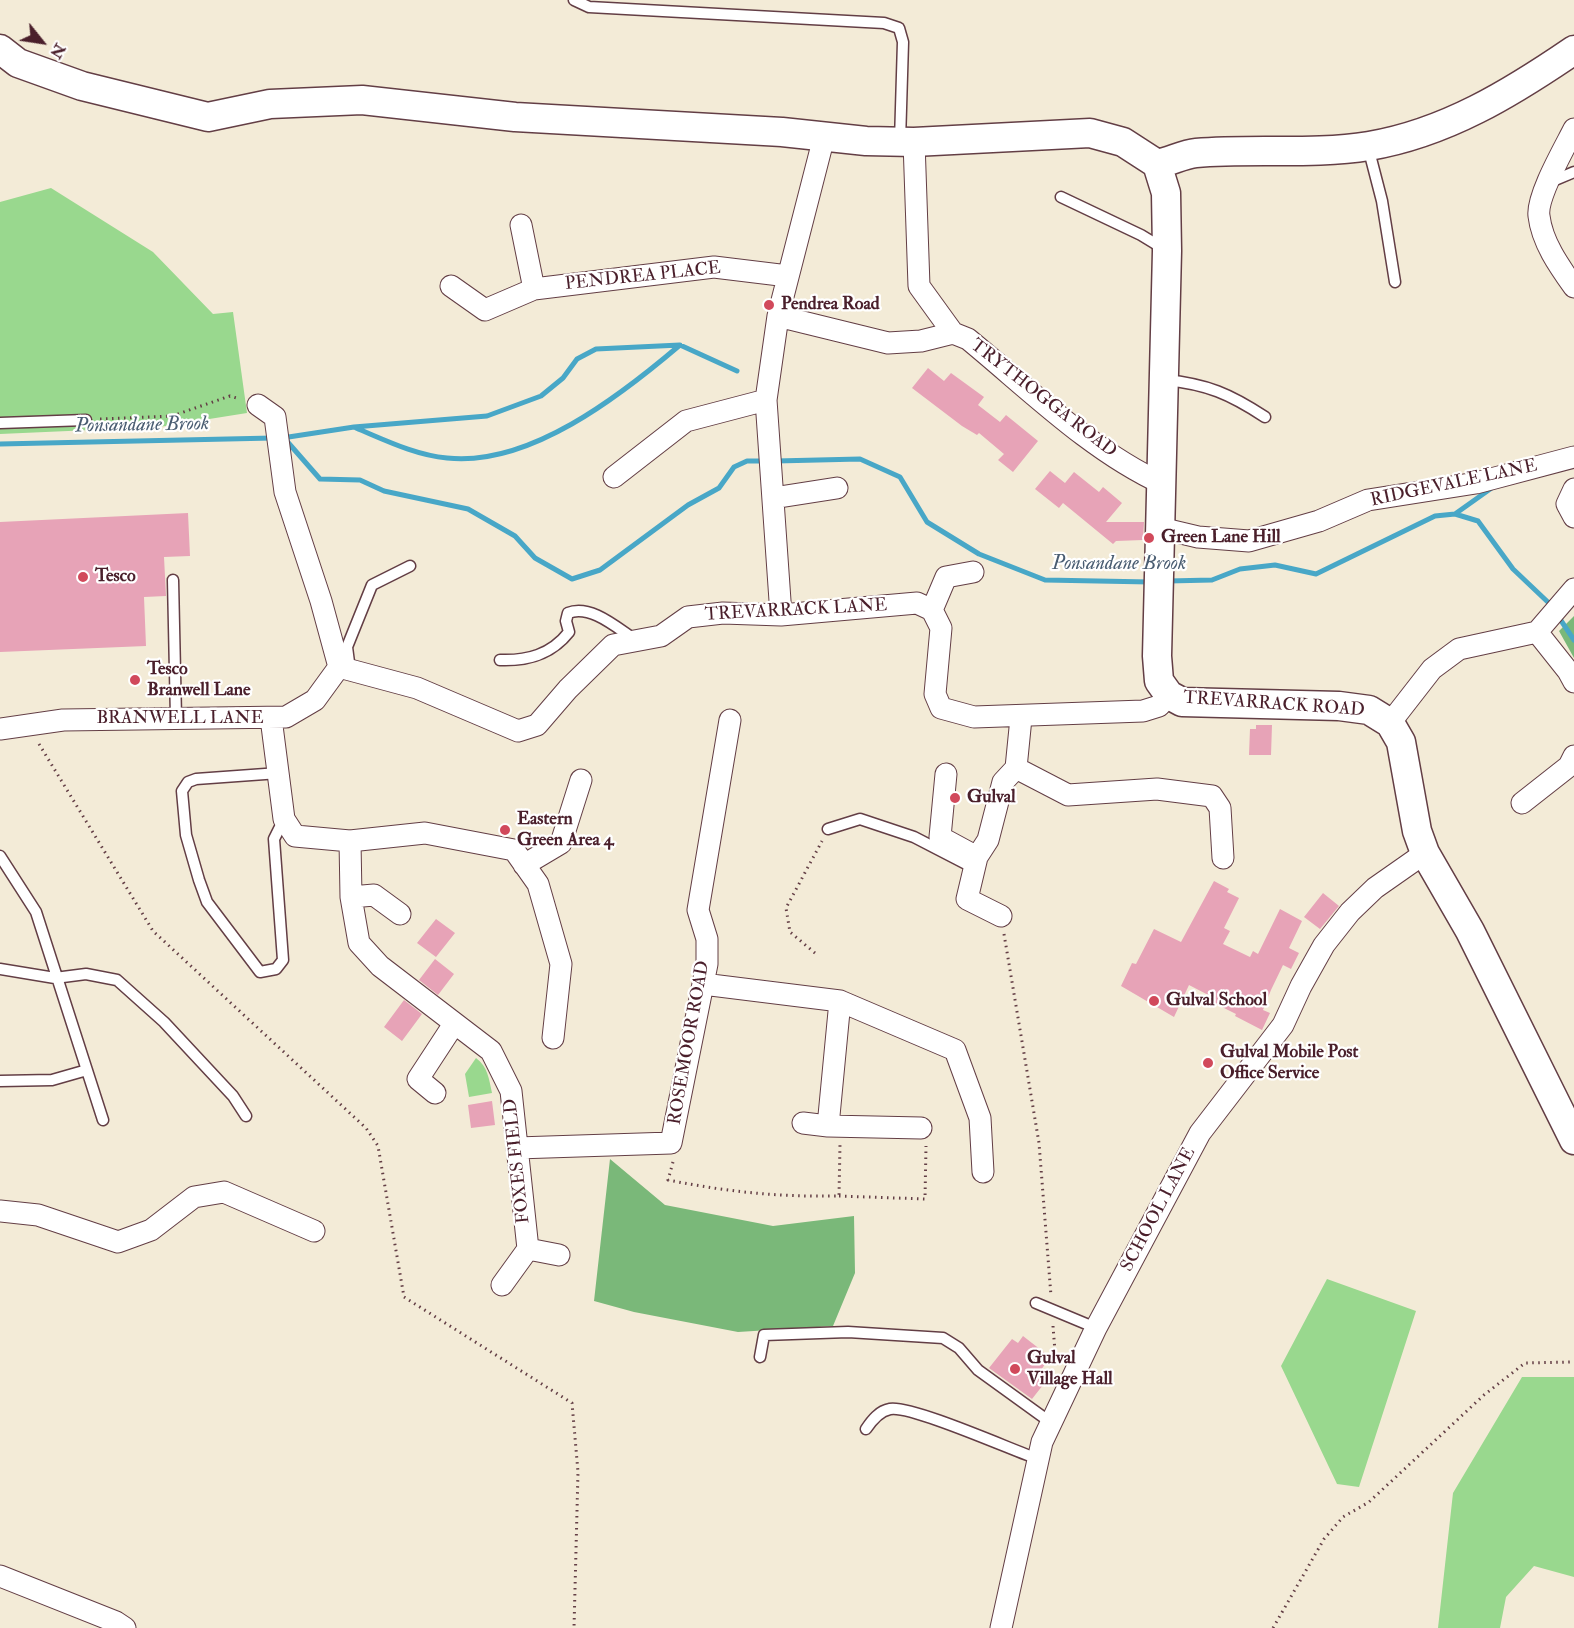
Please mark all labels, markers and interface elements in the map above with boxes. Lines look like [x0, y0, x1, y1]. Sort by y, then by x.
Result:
north arrow [12, 12, 72, 72]
text: N [45, 40, 70, 62]
street label: PENDREA PLACE [564, 258, 722, 296]
place label: Pendrea Road [781, 294, 880, 316]
marker: Pendrea Road [762, 298, 776, 312]
street label: TRYTHOGGA ROAD [966, 335, 1120, 463]
water label: Ponsandane Brook [75, 413, 209, 439]
street label: RIDGEVALE LANE [1369, 456, 1539, 512]
place label: Green Lane Hill [1161, 527, 1281, 549]
marker: Green Lane Hill [1142, 531, 1156, 545]
water label: Ponsandane Brook [1052, 553, 1186, 577]
place label: Tesco [95, 566, 136, 588]
marker: Tesco [76, 570, 90, 584]
street label: TREVARRACK LANE [704, 595, 888, 627]
place label: Tesco Branwell Lane [147, 659, 251, 702]
marker: Tesco Branwell Lane [128, 673, 142, 687]
street label: TREVARRACK ROAD [1183, 688, 1365, 722]
street label: BRANWELL LANE [96, 708, 264, 730]
place label: Gulval [967, 787, 1016, 809]
marker: Gulval [948, 791, 962, 805]
place label: Eastern Green Area 4 [517, 809, 613, 852]
marker: Eastern Green Area 4 [498, 823, 512, 837]
street label: ROSEMOOR ROAD [665, 959, 715, 1127]
place label: Gulval School [1166, 990, 1267, 1012]
marker: Gulval School [1147, 994, 1161, 1008]
place label: Gulval Mobile Post Office Service [1220, 1042, 1358, 1084]
marker: Gulval Mobile Post Office Service [1201, 1056, 1215, 1070]
street label: FOXES FIELD [501, 1098, 535, 1224]
street label: SCHOOL LANE [1117, 1144, 1201, 1276]
place label: Gulval Village Hall [1027, 1348, 1113, 1390]
marker: Gulval Village Hall [1008, 1362, 1022, 1376]

